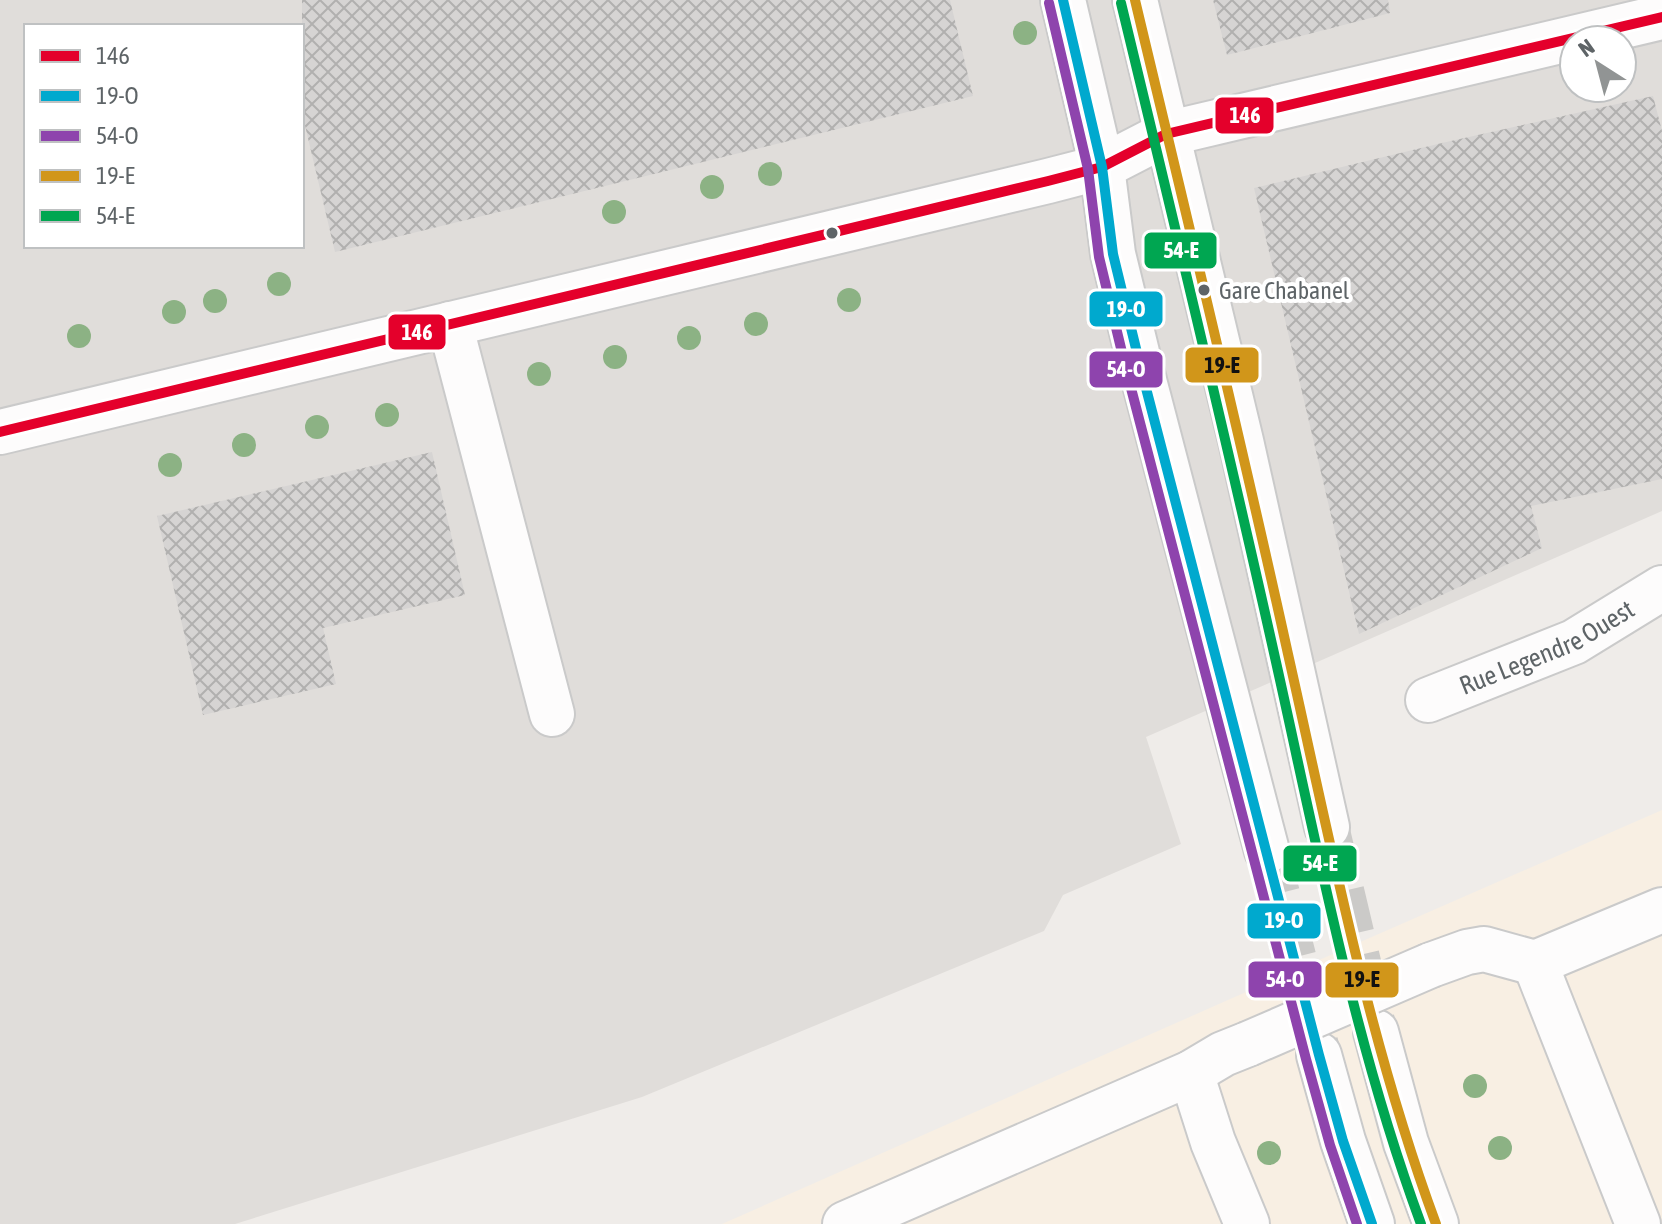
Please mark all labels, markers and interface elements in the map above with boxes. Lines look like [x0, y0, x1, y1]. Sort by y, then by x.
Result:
legend [24, 24, 304, 248]
north arrow [1558, 24, 1638, 104]
text: N [1573, 33, 1599, 62]
text: 146 [96, 42, 130, 69]
text: 19-O [96, 82, 139, 109]
line badge: 146 [1214, 96, 1275, 135]
text: 146 [1229, 102, 1261, 128]
text: 54-O [96, 122, 139, 149]
text: 19-E [96, 162, 135, 189]
text: 54-E [96, 202, 135, 229]
unlabelled marker [824, 225, 840, 241]
line badge: 54-E [1143, 231, 1218, 270]
text: 54-E [1163, 237, 1199, 263]
place label: Gare Chabanel [1219, 277, 1350, 304]
marker: Gare Chabanel [1196, 282, 1212, 298]
line badge: 19-O [1088, 290, 1164, 328]
text: 19-O [1106, 296, 1146, 322]
line badge: 146 [387, 313, 447, 351]
text: 146 [401, 319, 433, 345]
line badge: 19-E [1184, 346, 1260, 384]
line badge: 54-O [1088, 350, 1164, 389]
text: 19-E [1204, 352, 1240, 378]
text: 54-O [1106, 356, 1146, 382]
street label: Rue Legendre Ouest [1455, 594, 1640, 701]
line badge: 54-E [1282, 844, 1358, 883]
text: 54-E [1302, 850, 1338, 876]
line badge: 19-O [1246, 902, 1322, 940]
text: 19-O [1264, 907, 1304, 933]
line badge: 54-O [1247, 960, 1323, 999]
line badge: 19-E [1324, 961, 1400, 999]
text: 54-O [1265, 966, 1305, 992]
text: 19-E [1344, 966, 1380, 992]

